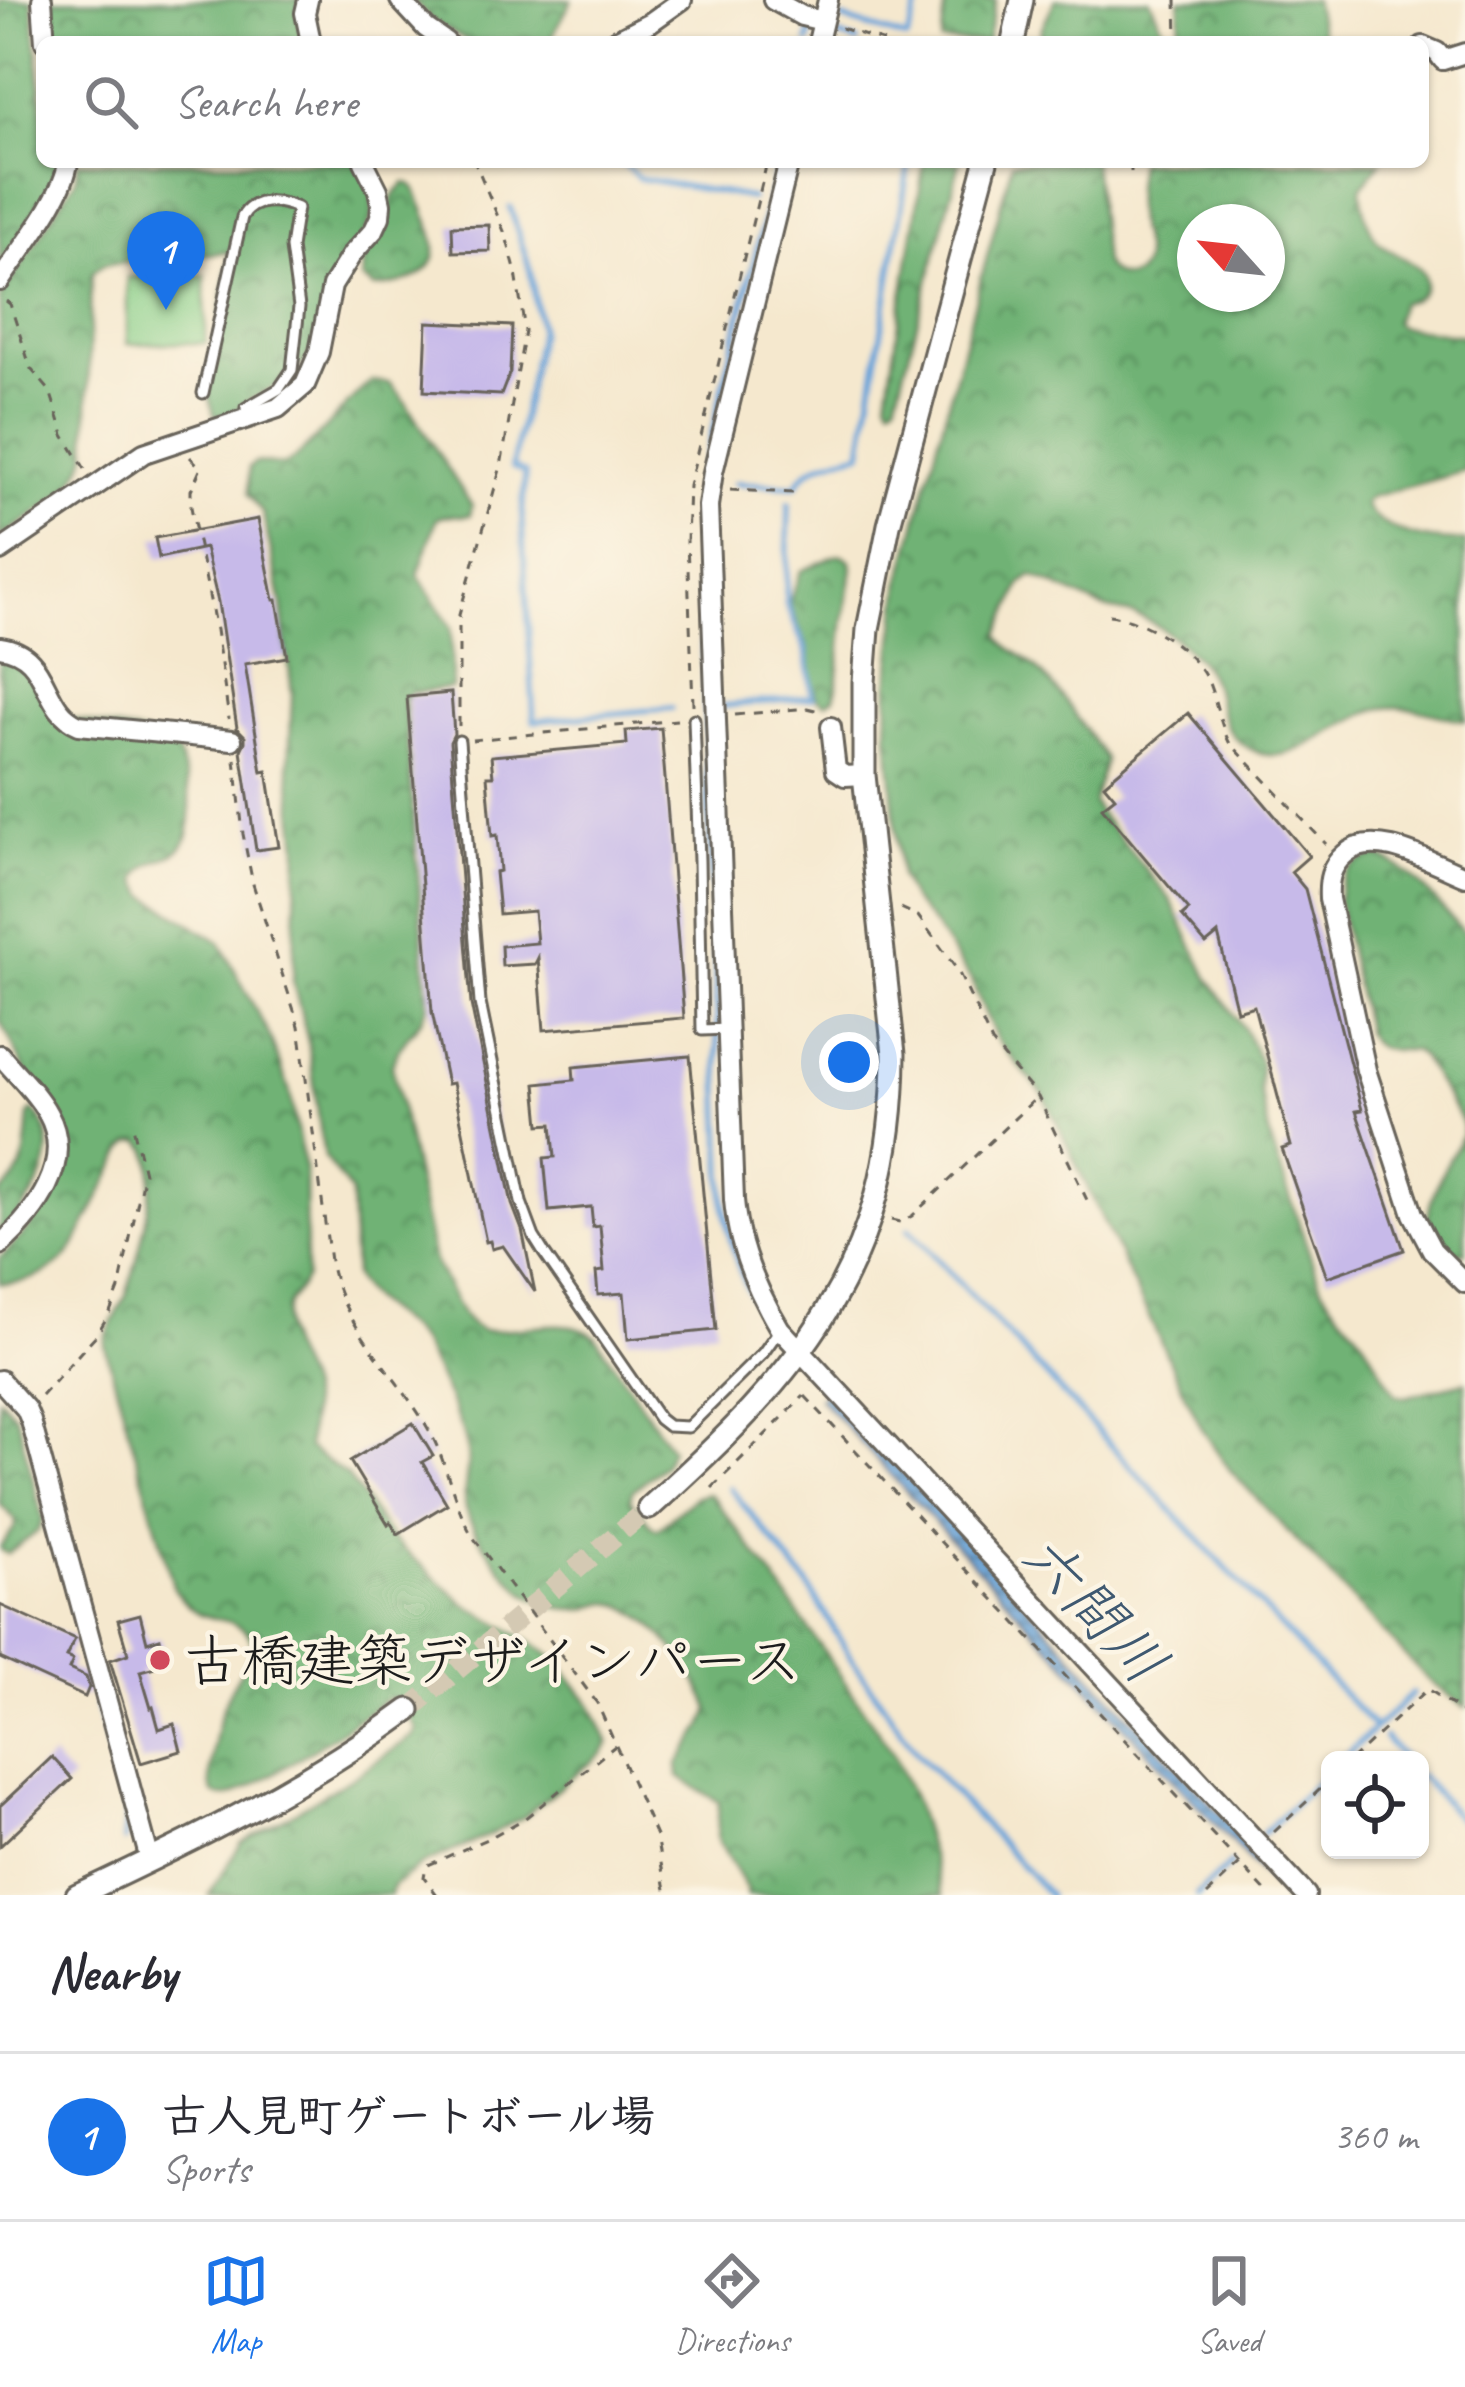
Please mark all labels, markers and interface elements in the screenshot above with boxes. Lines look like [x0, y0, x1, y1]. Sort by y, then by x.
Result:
search box [36, 36, 1429, 168]
icon: search [78, 69, 144, 135]
text: Search here [174, 74, 357, 131]
north arrow [1177, 204, 1285, 312]
pin: 1 [127, 211, 205, 310]
your location [819, 1032, 879, 1092]
water label: 六間川 [1005, 1517, 1183, 1700]
place label: 古橋建築デザインパース [184, 1625, 802, 1697]
marker: 古橋建築デザインパース [147, 1647, 173, 1673]
map controls [1321, 1751, 1429, 1859]
button: locate [1321, 1751, 1429, 1859]
text: Nearby [48, 1941, 176, 2005]
text: 古人見町ゲートボール場 [162, 2088, 655, 2145]
text: 1 [78, 2112, 96, 2161]
text: 360 m [1333, 2112, 1417, 2161]
text: Sports [162, 2145, 250, 2194]
tab: Map [203, 2248, 269, 2362]
tab: Directions [675, 2248, 790, 2362]
tab: Saved [1196, 2248, 1262, 2362]

